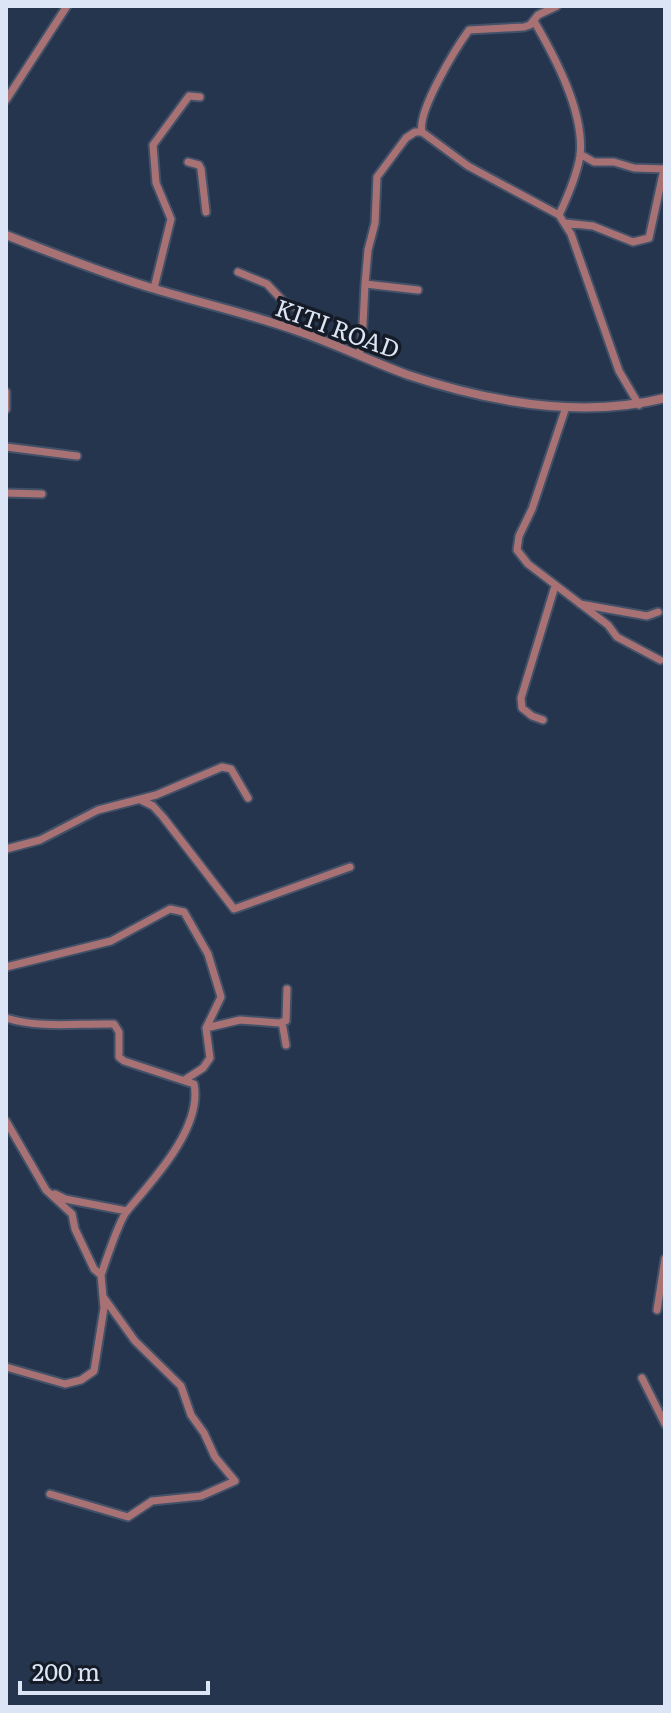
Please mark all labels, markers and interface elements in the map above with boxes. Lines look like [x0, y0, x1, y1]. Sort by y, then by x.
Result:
street label: KITI ROAD [271, 288, 405, 366]
scale bar [20, 1645, 208, 1695]
text: 200 m [32, 1653, 100, 1688]

